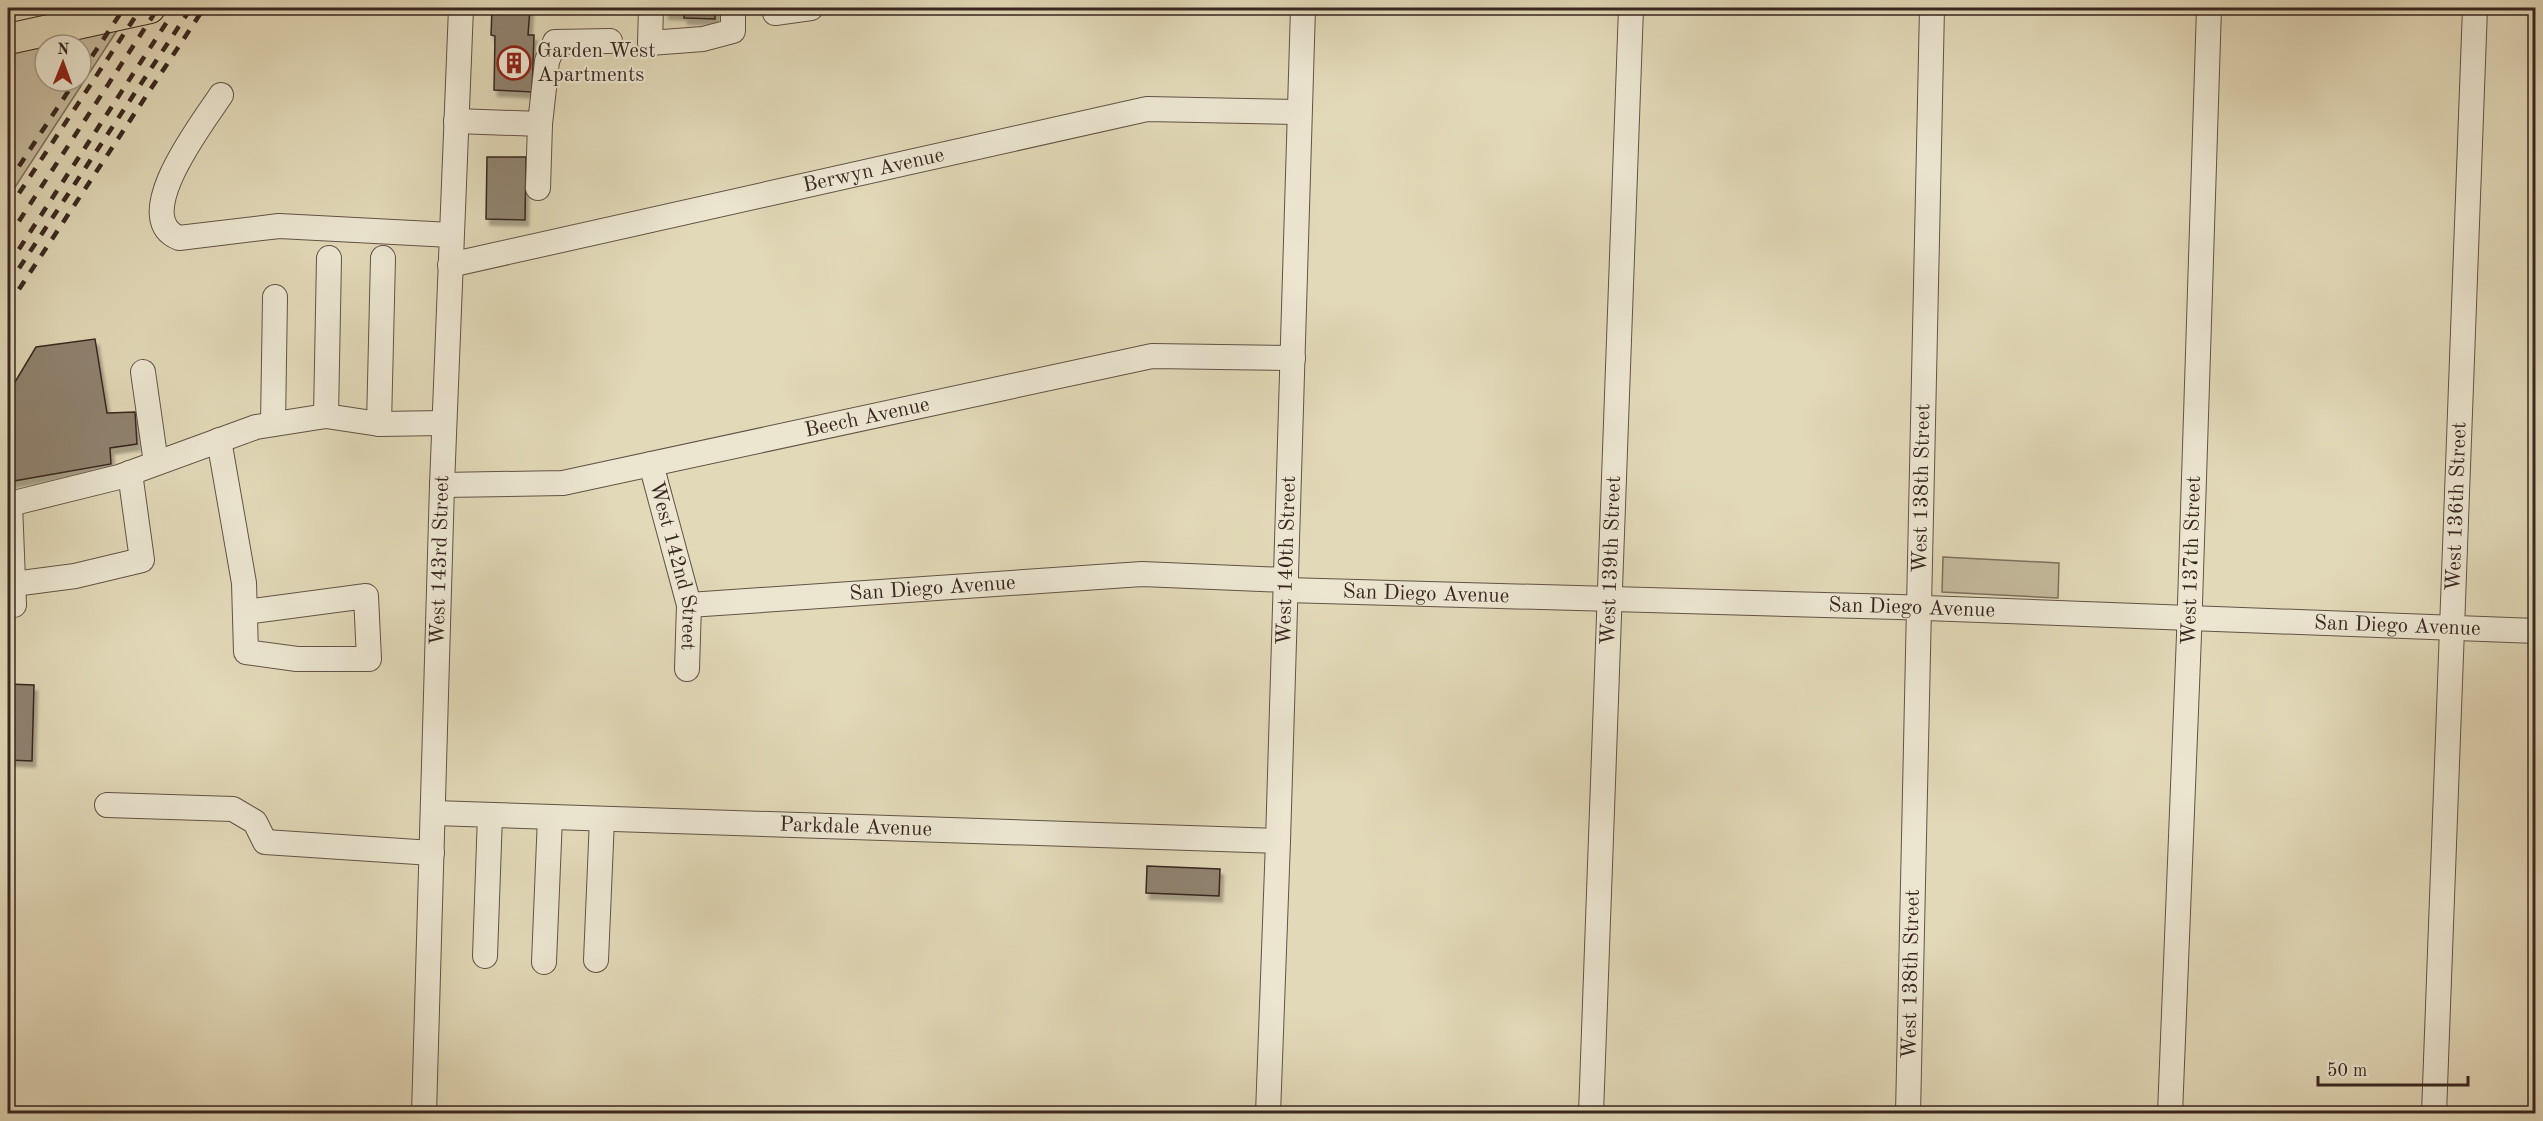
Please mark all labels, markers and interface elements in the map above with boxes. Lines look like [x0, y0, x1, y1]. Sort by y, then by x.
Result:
north arrow [33, 33, 93, 93]
place label: Garden West Apartments [537, 41, 655, 86]
text: N [57, 42, 70, 58]
building icon: Garden West Apartments [496, 45, 532, 81]
street label: Berwyn Avenue [801, 144, 946, 196]
street label: Beech Avenue [803, 394, 931, 441]
street label: West 138th Street [1909, 403, 1934, 573]
street label: West 136th Street [2443, 421, 2470, 591]
street label: West 143rd Street [427, 475, 453, 646]
street label: West 140th Street [1273, 475, 1299, 645]
street label: West 139th Street [1597, 475, 1625, 645]
street label: West 137th Street [2178, 475, 2205, 645]
street label: West 142nd Street [646, 479, 700, 651]
street label: San Diego Avenue [849, 572, 1016, 605]
street label: San Diego Avenue [1342, 581, 1510, 607]
street label: San Diego Avenue [1828, 595, 1995, 621]
street label: San Diego Avenue [2314, 612, 2481, 639]
street label: Parkdale Avenue [779, 814, 932, 840]
street label: West 138th Street [1899, 889, 1923, 1059]
scale bar [2318, 1049, 2468, 1087]
text: 50 m [2327, 1062, 2367, 1080]

